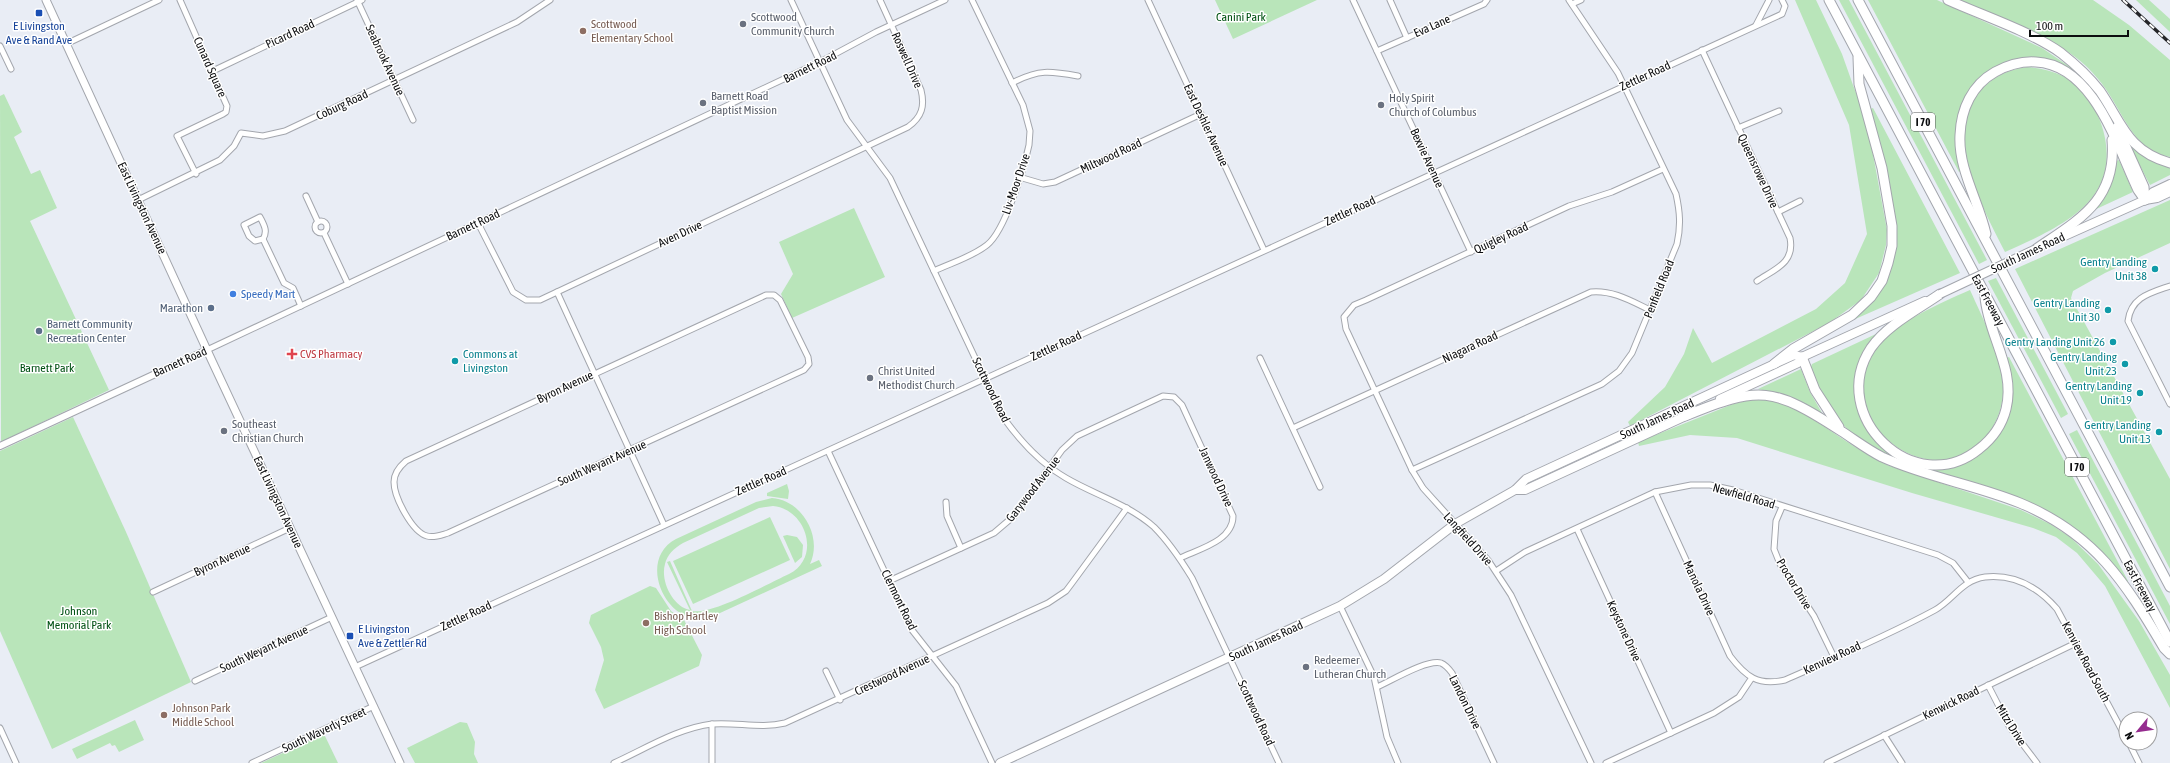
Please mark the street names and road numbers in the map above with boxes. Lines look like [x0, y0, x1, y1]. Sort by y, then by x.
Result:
street label: Eva Lane [1411, 12, 1453, 40]
street label: Picard Road [263, 17, 317, 51]
street label: Seabrook Avenue [362, 22, 408, 98]
street label: Roswell Drive [888, 30, 926, 90]
street label: Cunard Square [190, 35, 230, 99]
street label: Barnett Road [781, 48, 839, 86]
street label: Zettler Road [1617, 58, 1673, 94]
street label: East Deshler Avenue [1181, 82, 1231, 168]
street label: Coburg Road [314, 87, 370, 123]
road number: I 70 [1911, 113, 1935, 131]
street label: Bexvie Avenue [1407, 126, 1447, 190]
street label: Queensrowe Drive [1735, 132, 1781, 210]
street label: Miltwood Road [1078, 136, 1144, 176]
street label: Liv-Moor Drive [999, 152, 1033, 216]
street label: East Livingston Avenue [115, 160, 169, 256]
street label: Zettler Road [1322, 193, 1378, 229]
street label: Barnett Road [444, 206, 502, 244]
street label: Aven Drive [656, 218, 704, 250]
street label: Quigley Road [1471, 219, 1531, 257]
street label: South James Road [1989, 230, 2067, 276]
street label: Penfield Road [1641, 258, 1677, 320]
street label: East Freeway [1969, 272, 2007, 328]
street label: Zettler Road [1028, 328, 1084, 364]
street label: Niagara Road [1440, 328, 1500, 366]
street label: Barnett Road [151, 344, 209, 380]
street label: Scottwood Road [969, 355, 1013, 425]
street label: Byron Avenue [535, 368, 595, 406]
street label: South James Road [1618, 396, 1696, 442]
street label: South Weyant Avenue [555, 437, 649, 489]
street label: Janwood Drive [1196, 445, 1236, 509]
street label: Garywood Avenue [1003, 453, 1063, 525]
street label: East Livingston Avenue [251, 454, 305, 550]
road number: I 70 [2065, 458, 2089, 476]
street label: Zettler Road [733, 464, 789, 498]
street label: Newfield Road [1711, 480, 1777, 512]
street label: Langfield Drive [1441, 510, 1495, 568]
street label: Byron Avenue [192, 541, 252, 579]
street label: Proctor Drive [1773, 556, 1815, 612]
street label: Manola Drive [1680, 558, 1718, 618]
street label: East Freeway [2121, 558, 2159, 614]
street label: Clermont Road [878, 567, 920, 633]
street label: Zettler Road [438, 598, 494, 634]
street label: Keystone Drive [1604, 598, 1644, 664]
street label: South James Road [1227, 618, 1305, 664]
street label: Kenview Road South [2059, 619, 2113, 705]
street label: South Weyant Avenue [218, 622, 310, 676]
street label: Kenview Road [1801, 639, 1863, 677]
street label: Crestwood Avenue [852, 652, 932, 698]
street label: Landon Drive [1446, 673, 1484, 731]
street label: Scottwood Road [1235, 678, 1277, 748]
street label: Kenwick Road [1920, 683, 1982, 723]
street label: Mitzi Drive [1993, 702, 2029, 748]
street label: South Waverly Street [280, 704, 369, 756]

